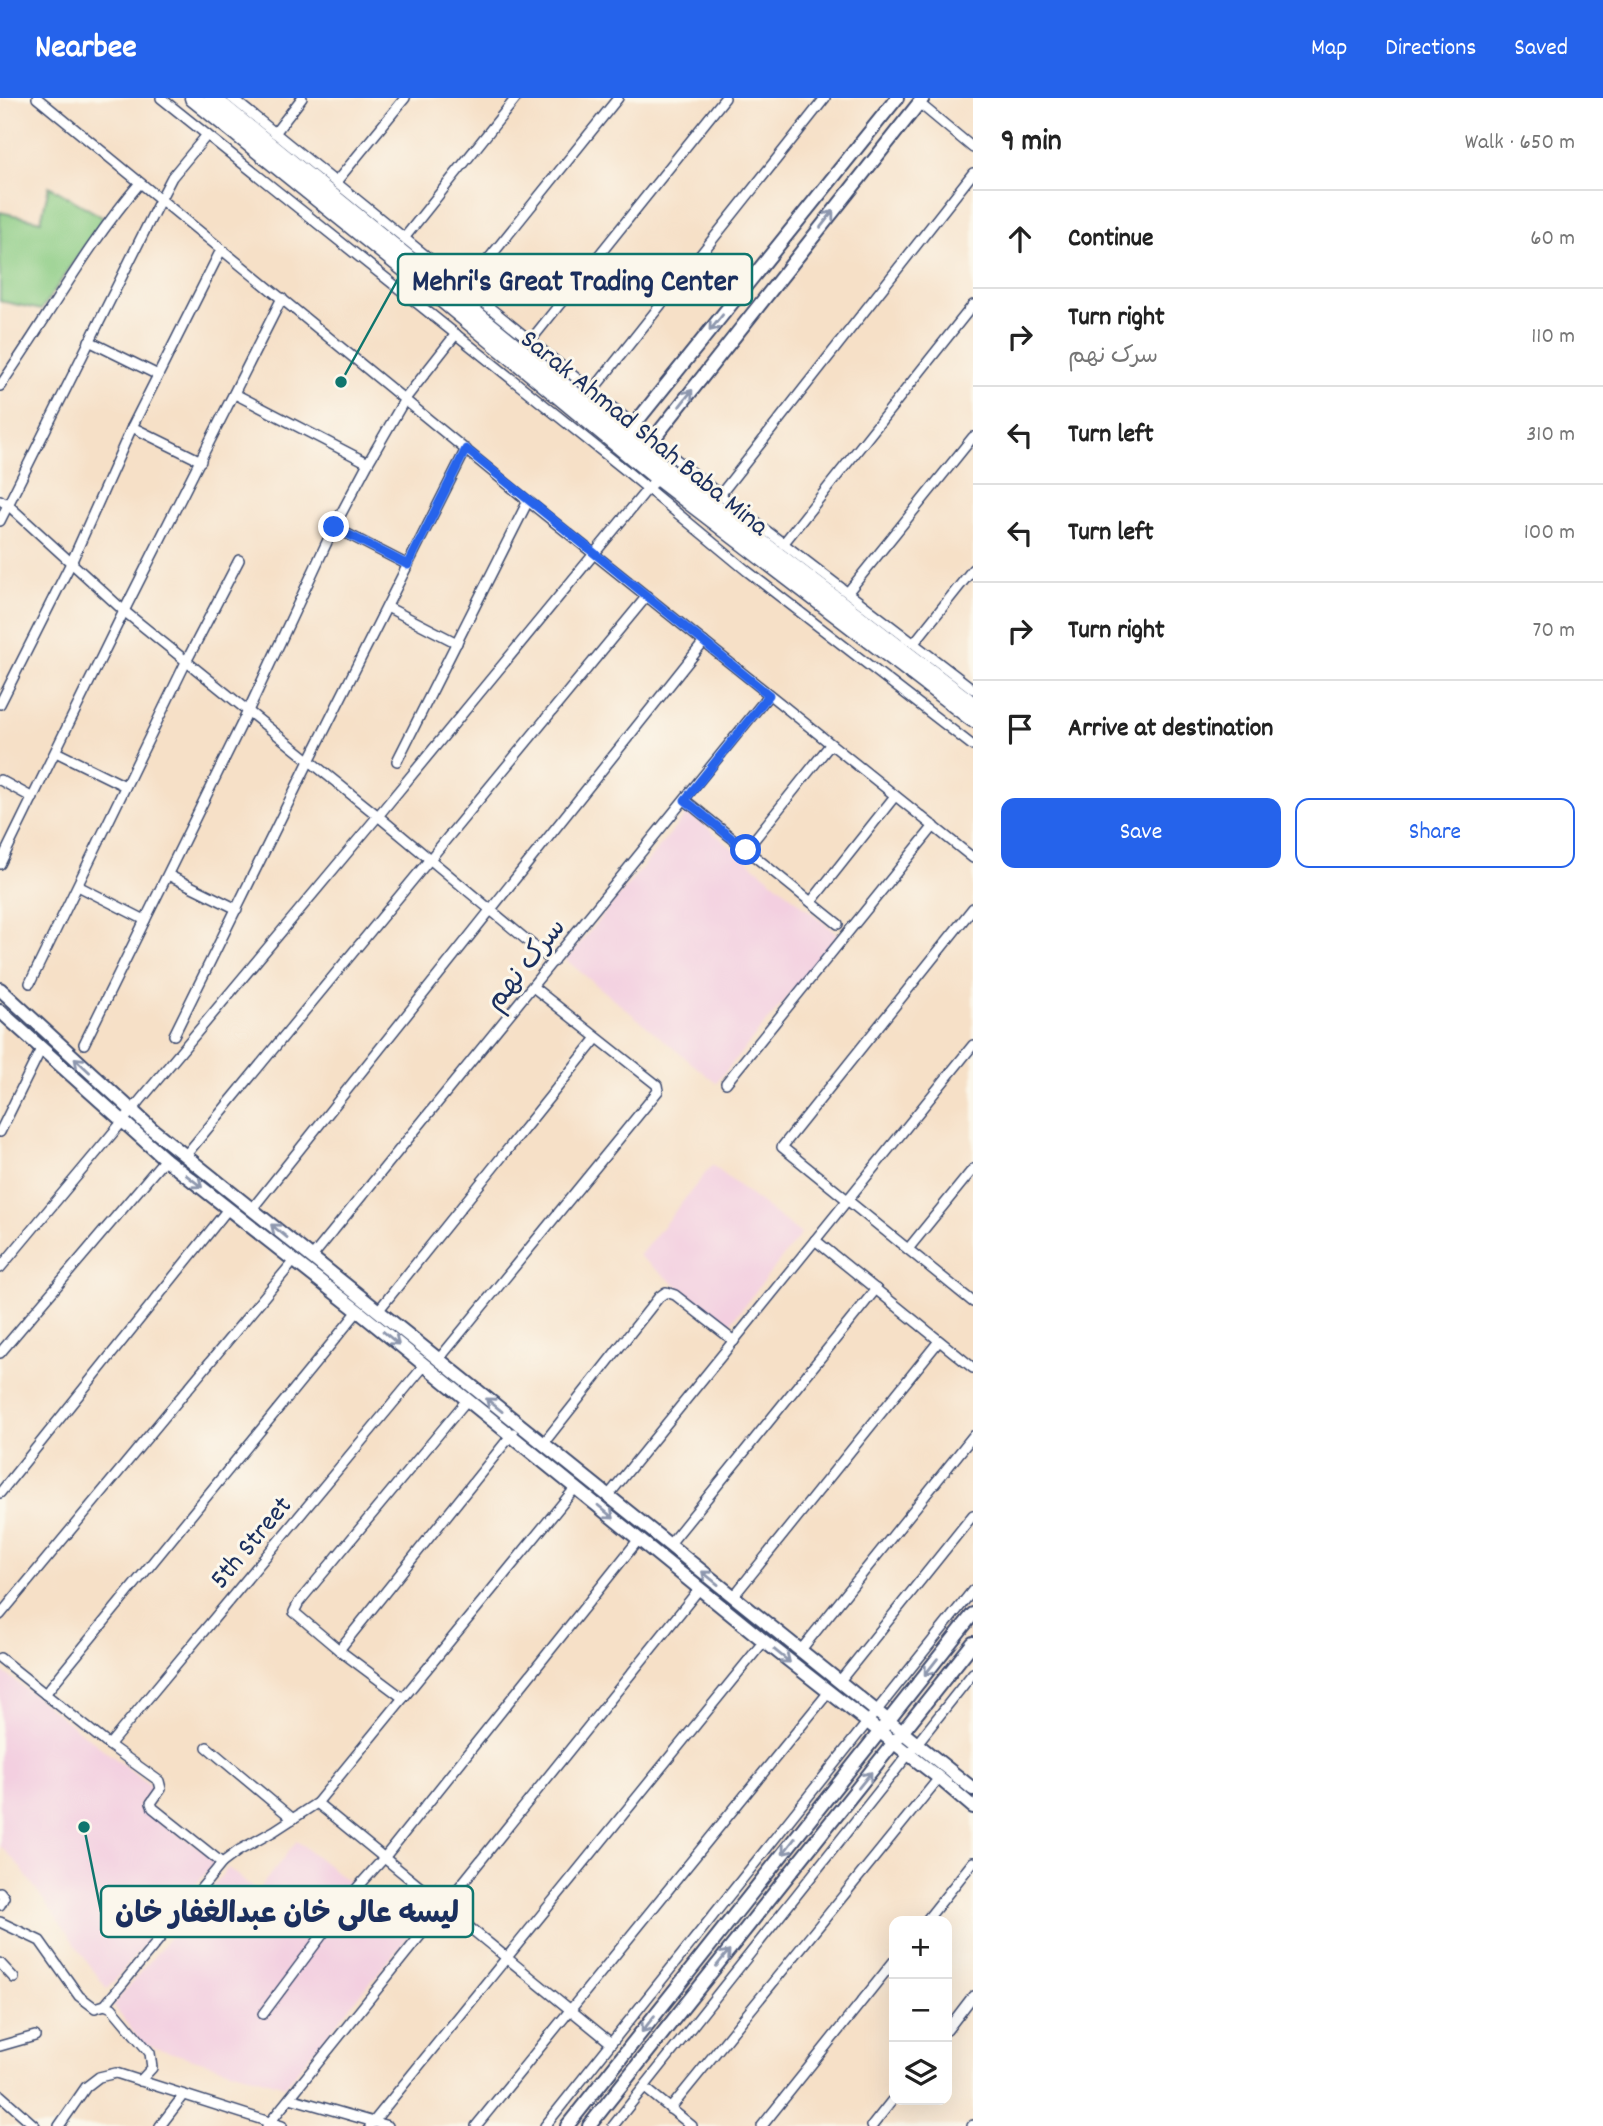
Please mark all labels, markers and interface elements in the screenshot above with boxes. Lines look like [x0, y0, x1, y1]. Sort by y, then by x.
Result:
text: Nearbee [35, 26, 137, 73]
text: Map [1311, 32, 1347, 66]
text: Directions [1385, 32, 1476, 66]
text: Saved [1514, 32, 1568, 66]
text: 9 min [1001, 122, 1062, 165]
text: Walk · 650 m [1465, 127, 1575, 160]
one-way arrow [820, 211, 835, 229]
icon: ahead [1001, 220, 1039, 258]
text: Continue [1068, 221, 1153, 258]
text: 60 m [1530, 223, 1575, 256]
callout: Mehri's Great Trading Center [398, 254, 752, 305]
text: Mehri's Great Trading Center [412, 263, 739, 306]
text: Turn right [1068, 300, 1165, 337]
one-way arrow [709, 313, 724, 332]
icon: right [1001, 318, 1039, 356]
text: 110 m [1531, 321, 1575, 354]
street label: Sarak Ahmad Shah Baba Mina [510, 322, 777, 549]
text: سرک نهم [1068, 341, 1158, 374]
one-way arrow [678, 389, 694, 407]
icon: left [1001, 416, 1039, 454]
text: Turn left [1068, 417, 1154, 454]
text: 310 m [1526, 419, 1575, 452]
route end [318, 511, 349, 542]
icon: left [1001, 514, 1039, 552]
text: Turn left [1068, 515, 1154, 552]
text: 100 m [1524, 517, 1575, 550]
icon: right [1001, 612, 1039, 650]
text: Turn right [1068, 613, 1165, 650]
text: 70 m [1533, 615, 1575, 648]
icon: arrive [1001, 710, 1039, 748]
text: Arrive at destination [1068, 711, 1273, 748]
button: Save [1001, 798, 1281, 868]
button: Share [1295, 798, 1575, 868]
route start [730, 834, 761, 865]
street label: سرک نهم [478, 911, 578, 1021]
one-way arrow [73, 1057, 91, 1073]
one-way arrow [184, 1174, 202, 1189]
one-way arrow [271, 1223, 289, 1239]
one-way arrow [381, 1330, 399, 1346]
one-way arrow [486, 1397, 504, 1412]
street label: 5th Street [202, 1489, 304, 1599]
one-way arrow [597, 1504, 615, 1520]
one-way arrow [701, 1570, 719, 1585]
one-way arrow [773, 1648, 791, 1664]
one-way arrow [923, 1658, 938, 1676]
one-way arrow [857, 1771, 873, 1789]
one-way arrow [781, 1836, 797, 1854]
callout: لیسه عالی خان عبدالغفار خان [101, 1886, 473, 1937]
text: لیسه عالی خان عبدالغفار خان [115, 1895, 459, 1938]
map controls [889, 1916, 952, 2105]
button: + [889, 1916, 952, 1979]
one-way arrow [716, 1949, 731, 1967]
button: − [889, 1979, 952, 2042]
one-way arrow [640, 2014, 655, 2032]
button: layers [889, 2042, 952, 2105]

